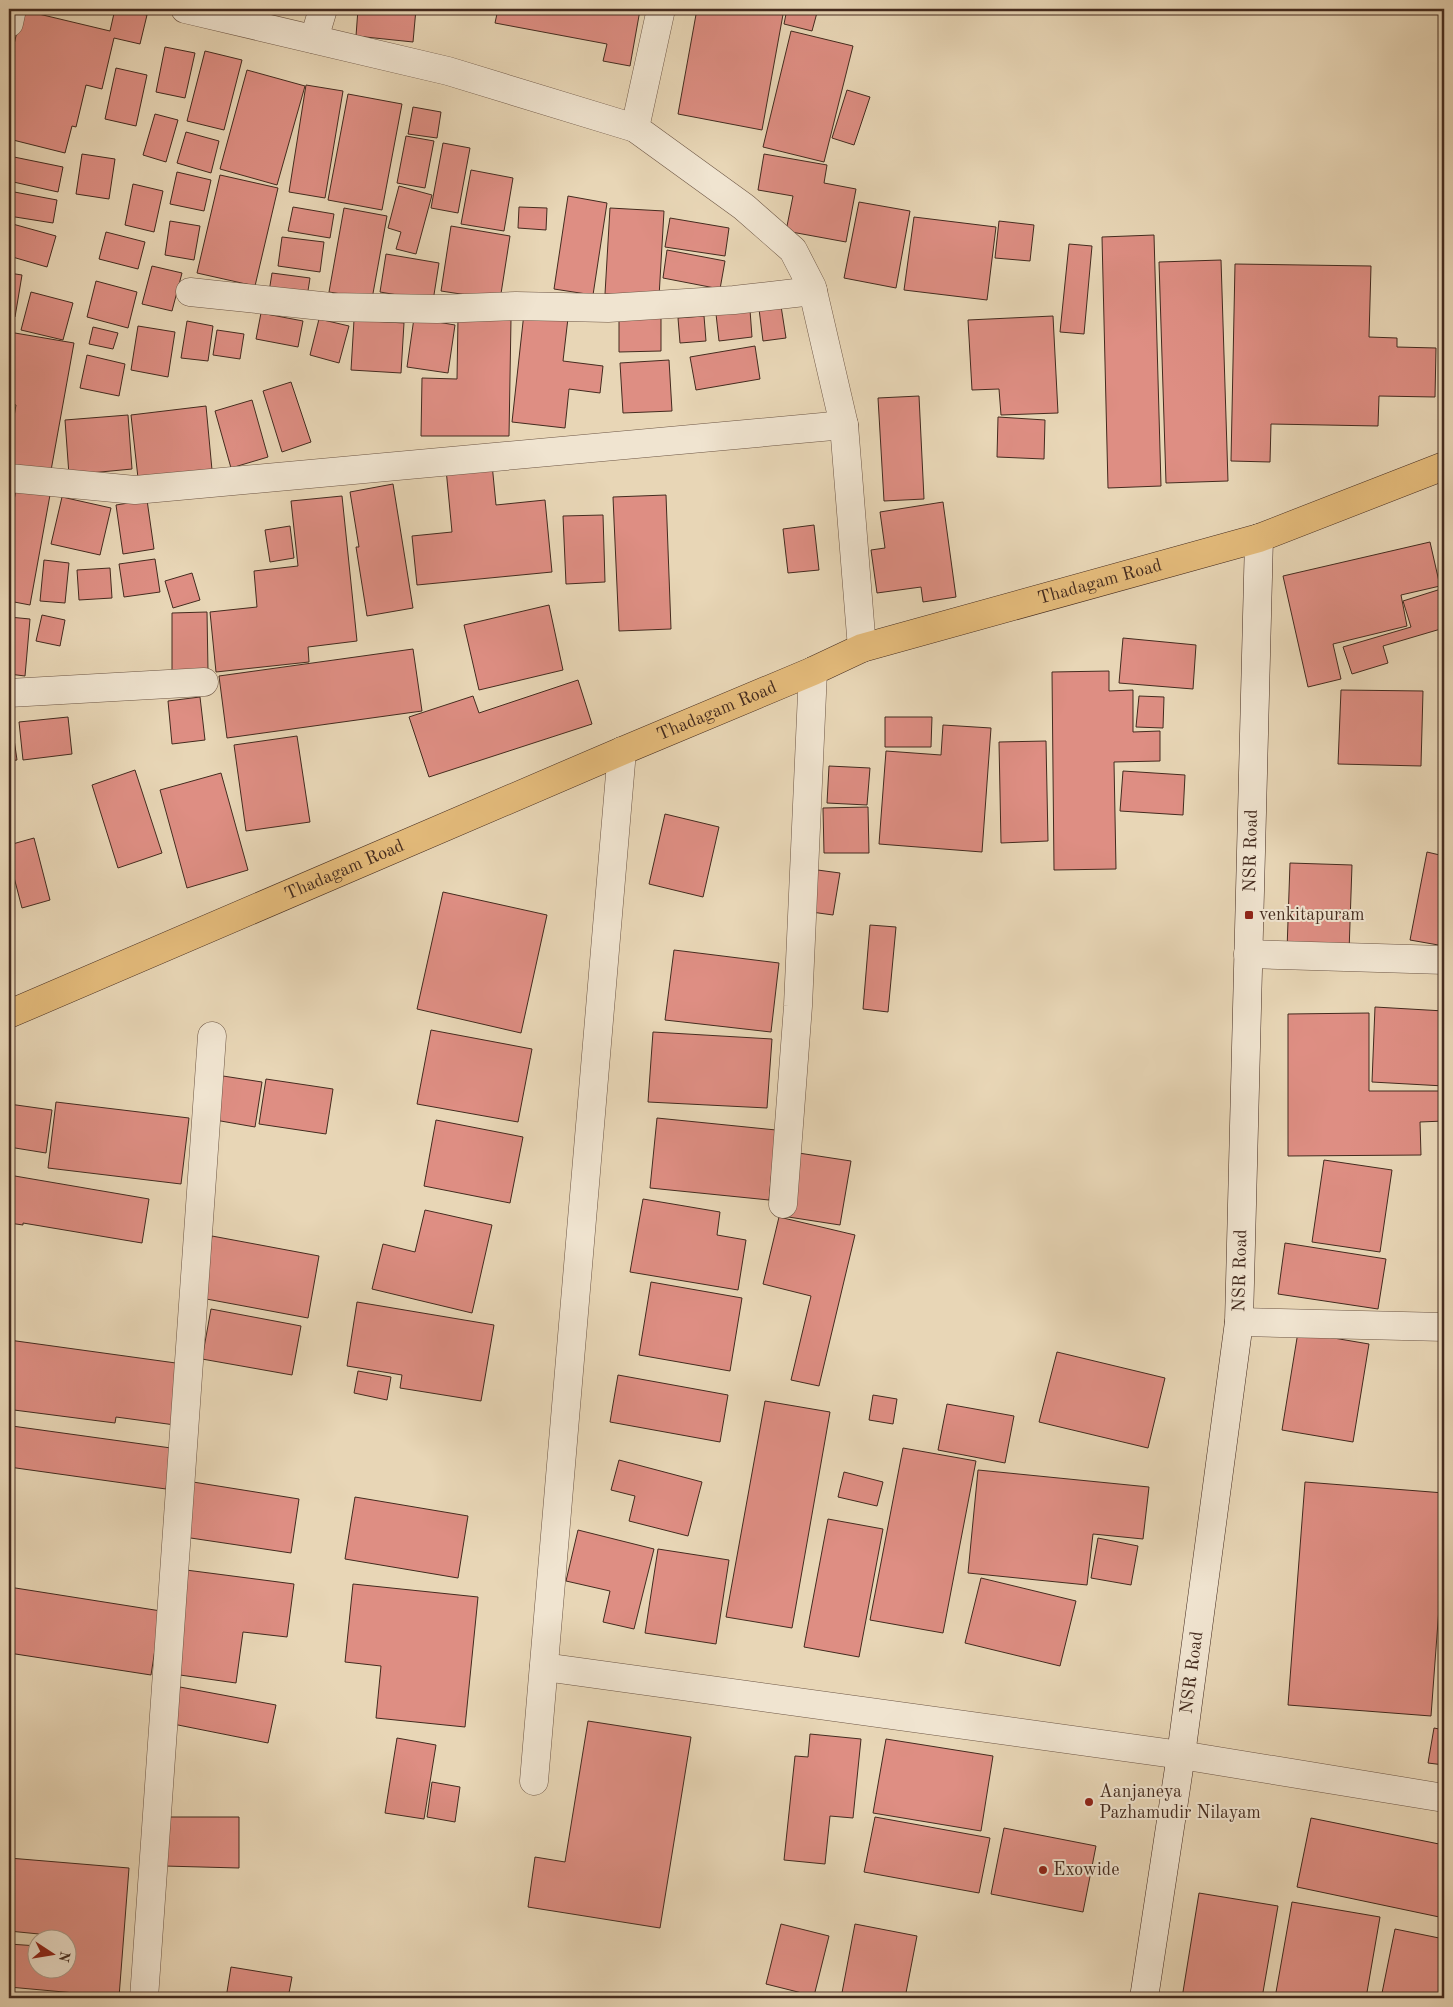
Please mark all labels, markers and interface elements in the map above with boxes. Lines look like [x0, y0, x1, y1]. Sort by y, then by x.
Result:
street label: Thadagam Road [1036, 556, 1164, 608]
street label: Thadagam Road [654, 678, 779, 744]
street label: NSR Road [1241, 809, 1261, 893]
street label: Thadagam Road [282, 837, 407, 904]
place label: venkitapuram [1259, 906, 1365, 924]
marker: venkitapuram [1243, 909, 1255, 921]
street label: NSR Road [1230, 1229, 1250, 1312]
street label: NSR Road [1178, 1630, 1206, 1715]
place label: Aanjaneya Pazhamudir Nilayam [1099, 1783, 1261, 1822]
marker: Aanjaneya Pazhamudir Nilayam [1083, 1796, 1095, 1808]
place label: Exowide [1053, 1861, 1120, 1879]
marker: Exowide [1037, 1864, 1049, 1876]
north arrow [28, 1930, 78, 1980]
text: N [56, 1950, 72, 1963]

